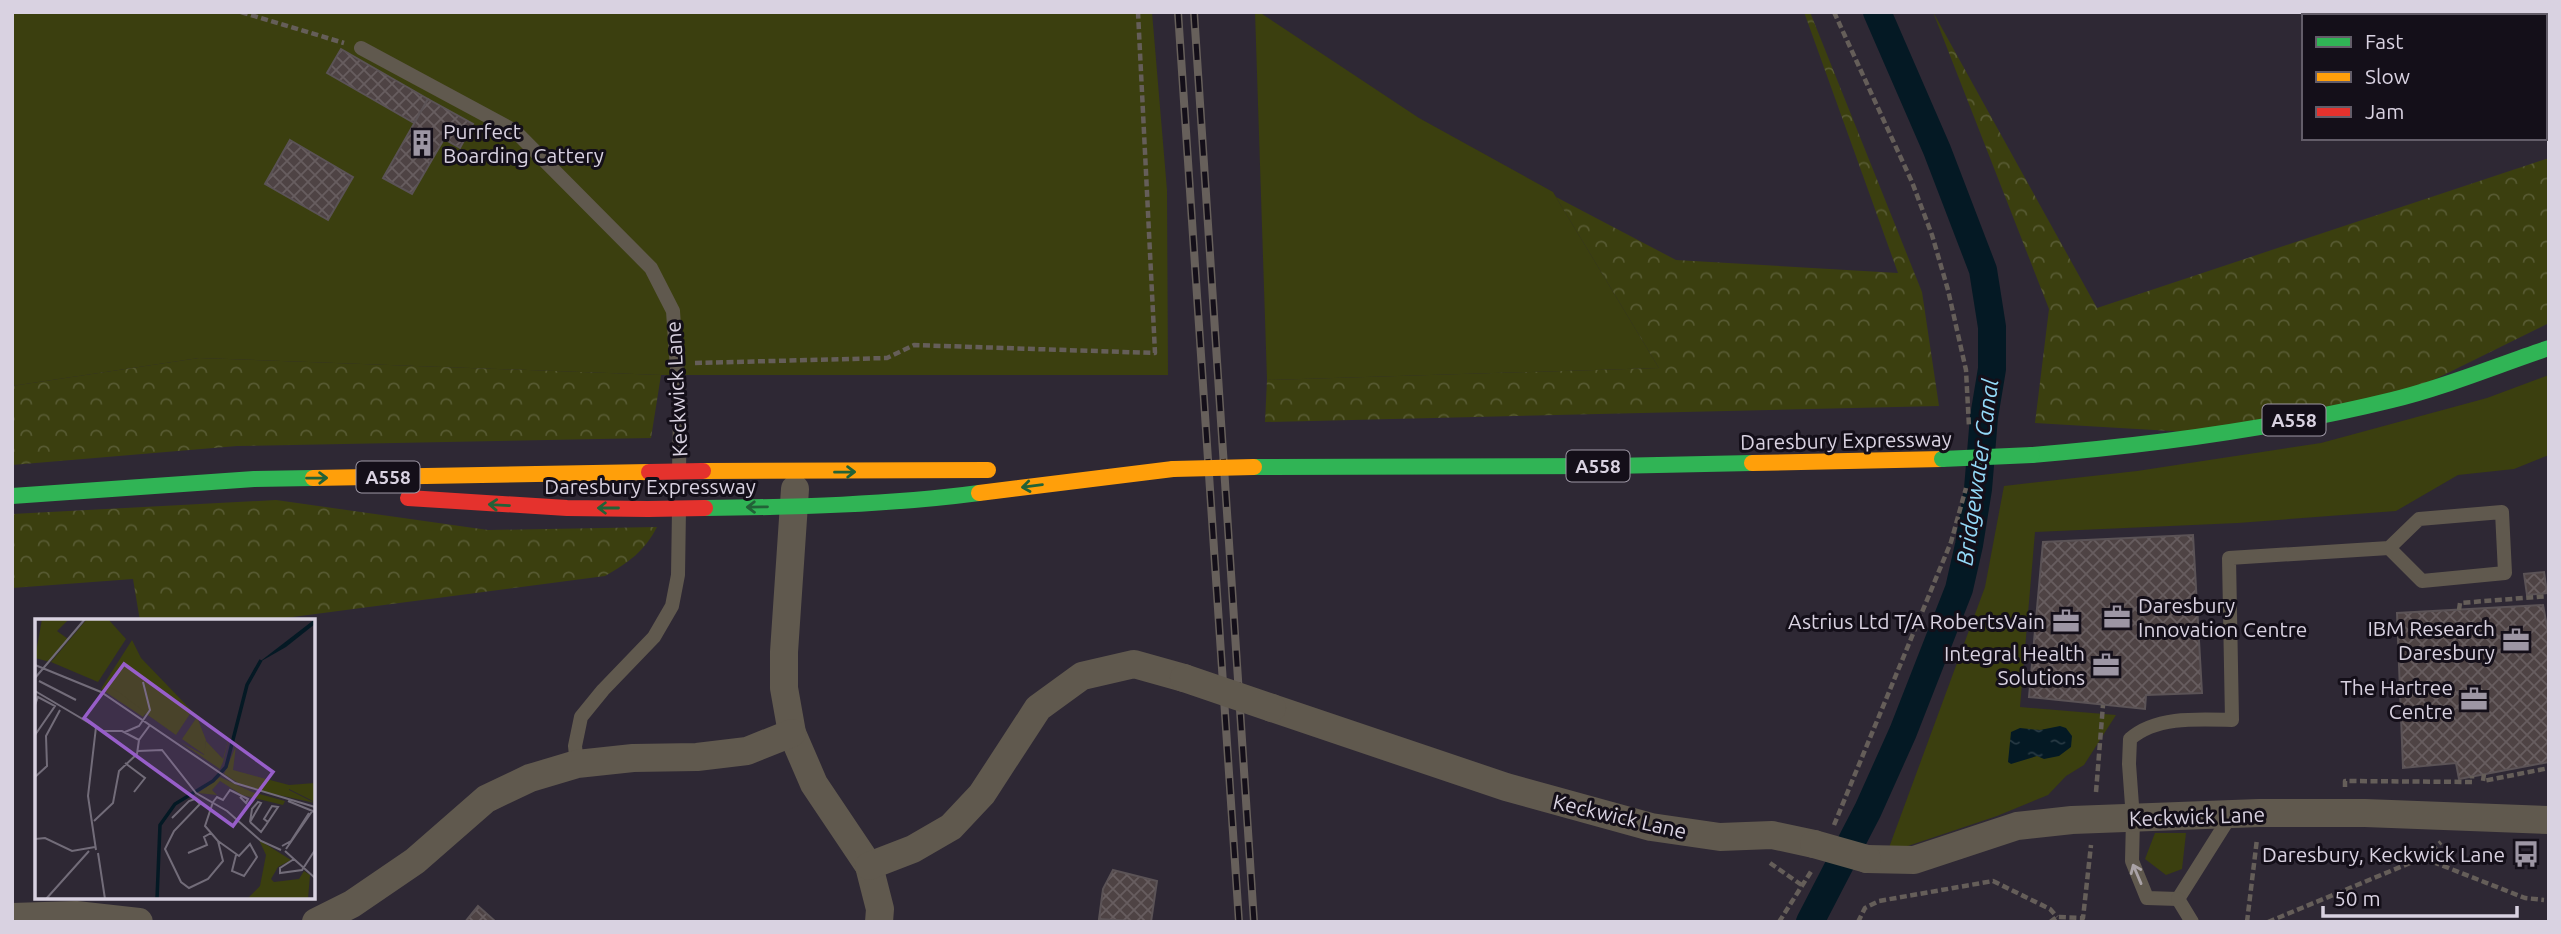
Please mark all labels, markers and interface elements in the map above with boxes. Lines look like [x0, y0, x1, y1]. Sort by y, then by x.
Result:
legend [2302, 14, 2547, 140]
text: Fast [2365, 29, 2403, 53]
text: Slow [2365, 64, 2410, 88]
text: Jam [2365, 99, 2404, 123]
place label: Purrfect Boarding Cattery [443, 119, 604, 167]
building icon: Purrfect Boarding Cattery [407, 128, 437, 158]
street label: Keckwick Lane [660, 320, 692, 458]
water label: Bridgewater Canal [1952, 376, 2003, 567]
road number: A558 [2262, 404, 2326, 436]
street label: Daresbury Expressway [1740, 426, 1952, 454]
road number: A558 [1566, 450, 1630, 481]
road number: A558 [356, 462, 420, 492]
one-way arrow [833, 465, 856, 479]
one-way arrow [305, 471, 328, 485]
street label: Daresbury Expressway [544, 474, 756, 498]
one-way arrow [1021, 480, 1044, 493]
one-way arrow [488, 498, 511, 511]
one-way arrow [746, 500, 769, 514]
one-way arrow [596, 501, 619, 515]
place label: Daresbury Innovation Centre [2138, 593, 2307, 641]
office icon: Daresbury Innovation Centre [2102, 602, 2132, 632]
office icon: Astrius Ltd T/A RobertsVain [2051, 606, 2081, 636]
place label: Astrius Ltd T/A RobertsVain [1788, 609, 2045, 633]
place label: IBM Research Daresbury [2367, 616, 2495, 664]
inset map [35, 619, 315, 899]
office icon: IBM Research Daresbury [2501, 625, 2531, 655]
place label: Integral Health Solutions [1944, 641, 2085, 689]
office icon: Integral Health Solutions [2091, 650, 2121, 680]
place label: The Hartree Centre [2340, 675, 2453, 723]
office icon: The Hartree Centre [2459, 684, 2489, 714]
street label: Keckwick Lane [1551, 789, 1689, 843]
street label: Keckwick Lane [2129, 802, 2265, 830]
bus stop icon: Daresbury, Keckwick Lane [2511, 839, 2541, 869]
place label: Daresbury, Keckwick Lane [2262, 842, 2505, 866]
one-way arrow [2130, 864, 2143, 886]
scale bar [2323, 874, 2517, 918]
text: 50 m [2334, 886, 2381, 910]

